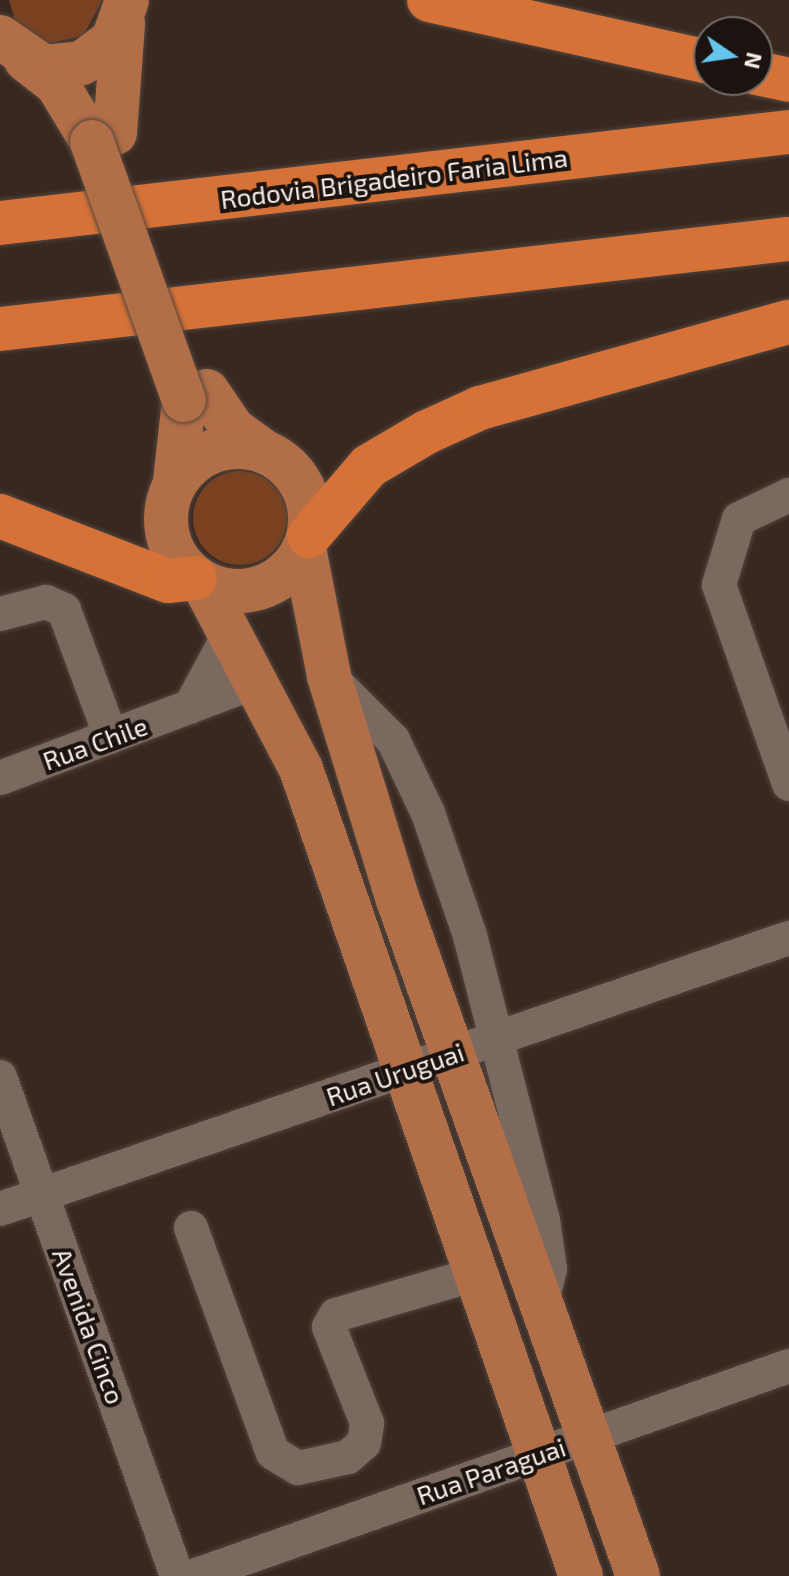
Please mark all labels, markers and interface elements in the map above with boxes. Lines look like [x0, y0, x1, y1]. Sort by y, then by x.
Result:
north arrow [693, 16, 773, 96]
text: N [740, 50, 769, 72]
street label: Rodovia Brigadeiro Faria Lima [219, 141, 569, 215]
street label: Rua Chile [38, 710, 152, 776]
street label: Rua Uruguai [322, 1036, 468, 1112]
street label: Avenida Cinco [46, 1244, 132, 1408]
street label: Rua Paraguai [413, 1431, 569, 1511]

